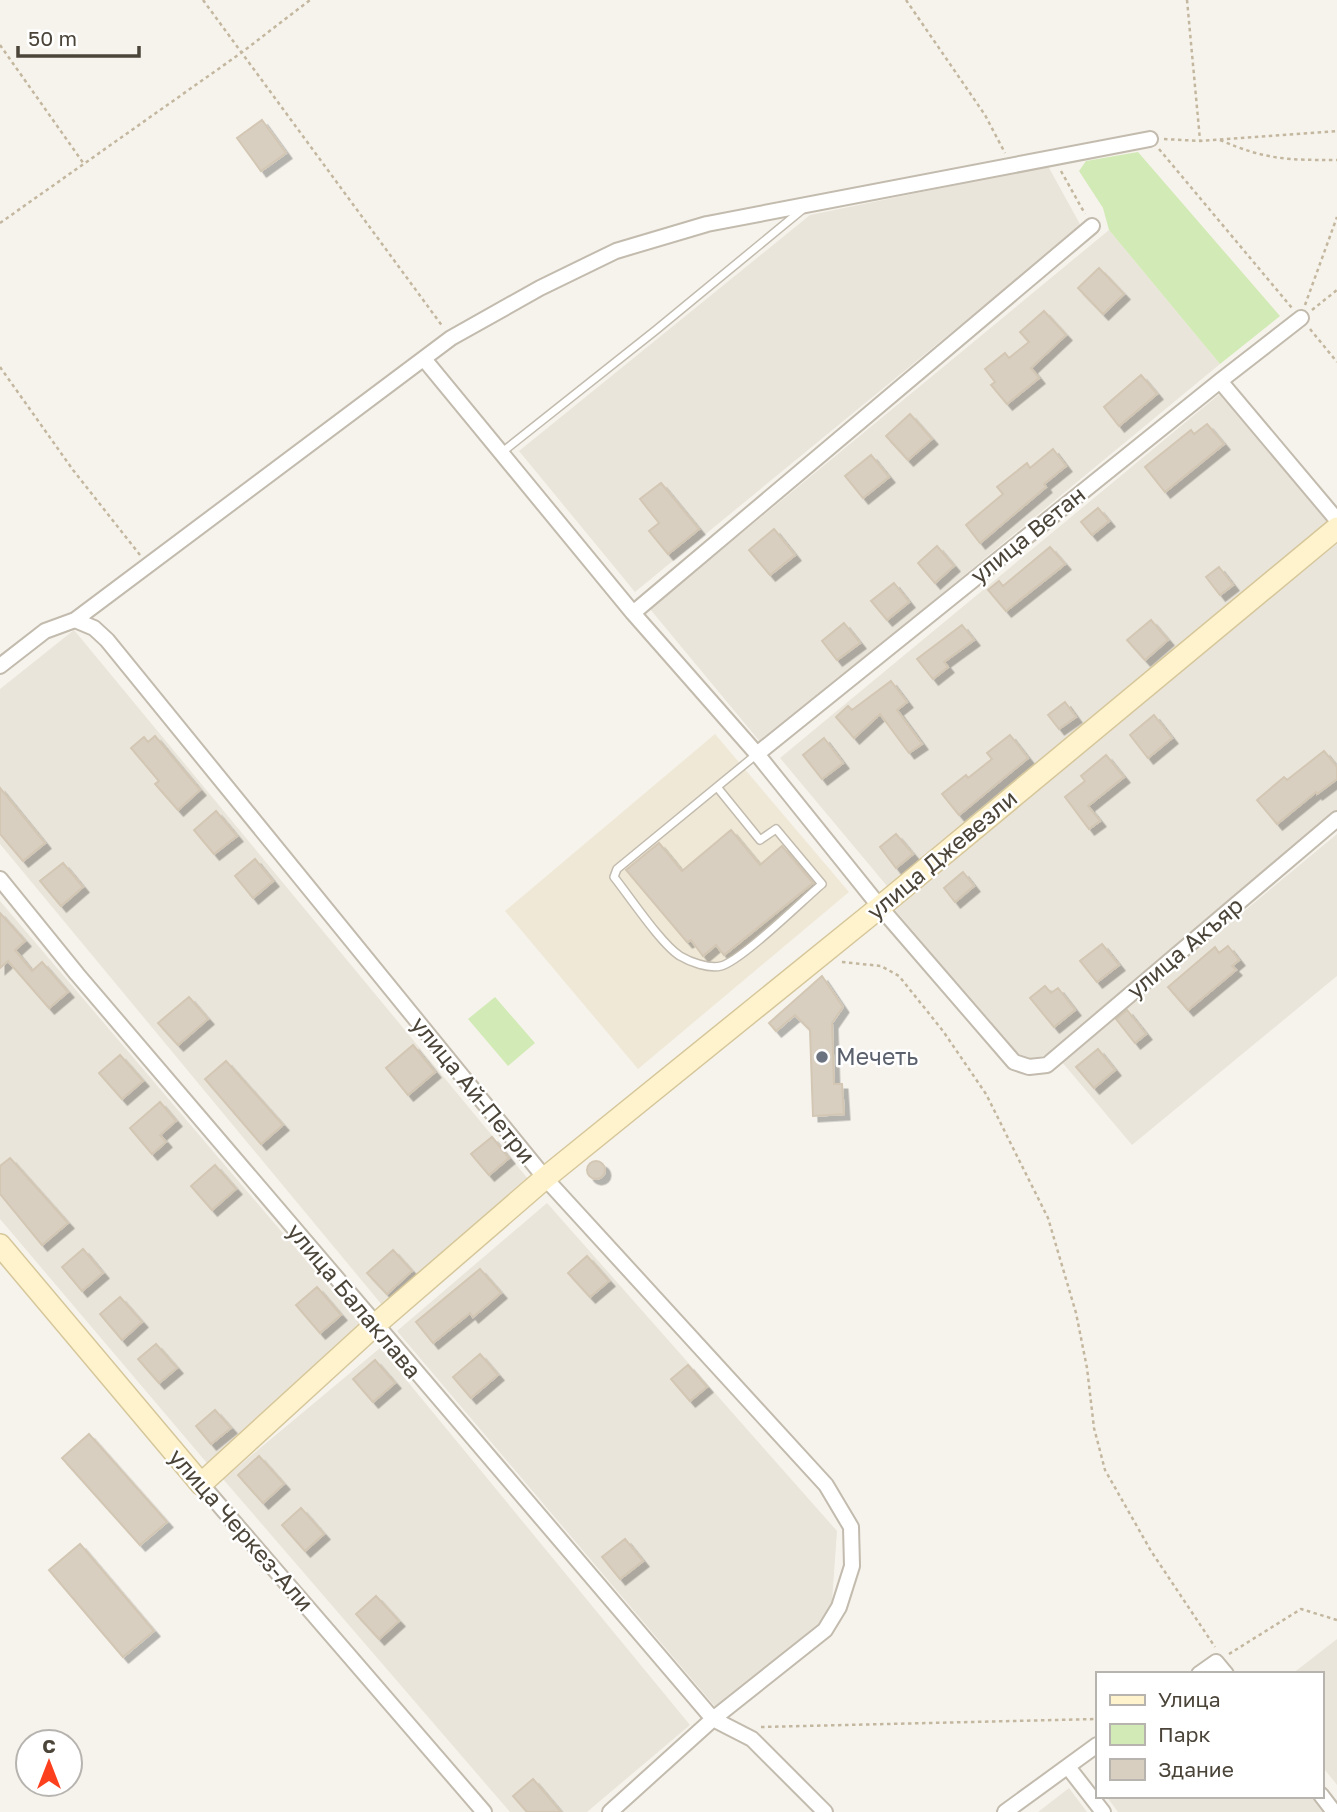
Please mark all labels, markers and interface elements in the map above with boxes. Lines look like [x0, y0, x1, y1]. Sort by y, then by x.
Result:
scale bar [18, 14, 138, 58]
text: 50 m [28, 25, 77, 51]
street label: улица Ветан [964, 479, 1090, 589]
street label: улица Джевезли [861, 783, 1022, 925]
street label: улица Акъяр [1121, 891, 1248, 1004]
street label: улица Ай-Петри [406, 1010, 542, 1169]
place label: Мечеть [836, 1042, 918, 1070]
marker: Мечеть [814, 1049, 830, 1065]
street label: улица Балаклава [282, 1217, 428, 1384]
street label: улица Черкез-Али [164, 1442, 320, 1616]
legend [1096, 1672, 1323, 1798]
text: Улица [1158, 1686, 1221, 1712]
text: Парк [1158, 1721, 1211, 1747]
north arrow [14, 1728, 84, 1798]
text: С [42, 1734, 56, 1757]
text: Здание [1158, 1756, 1234, 1782]

